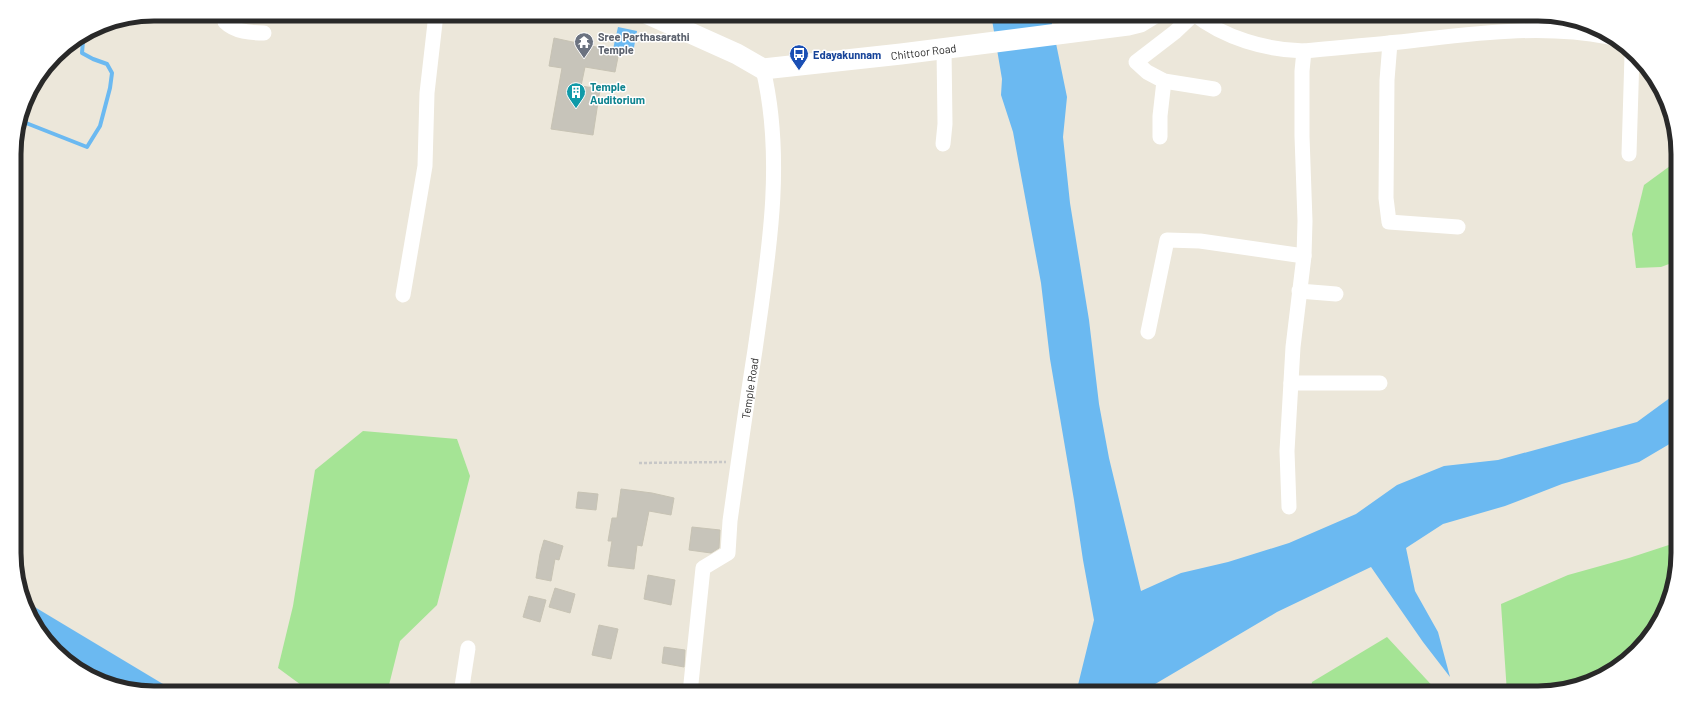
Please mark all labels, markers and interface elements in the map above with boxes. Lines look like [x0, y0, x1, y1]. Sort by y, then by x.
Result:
place label: Sree Parthasarathi Temple [598, 30, 690, 56]
temple icon: Sree Parthasarathi Temple [573, 31, 595, 59]
street label: Chittoor Road [890, 41, 957, 62]
bus stop icon: Edayakunnam [788, 43, 810, 71]
place label: Edayakunnam [813, 48, 881, 61]
place label: Temple Auditorium [590, 80, 645, 106]
building icon: Temple Auditorium [565, 81, 587, 109]
street label: Temple Road [738, 357, 760, 420]

